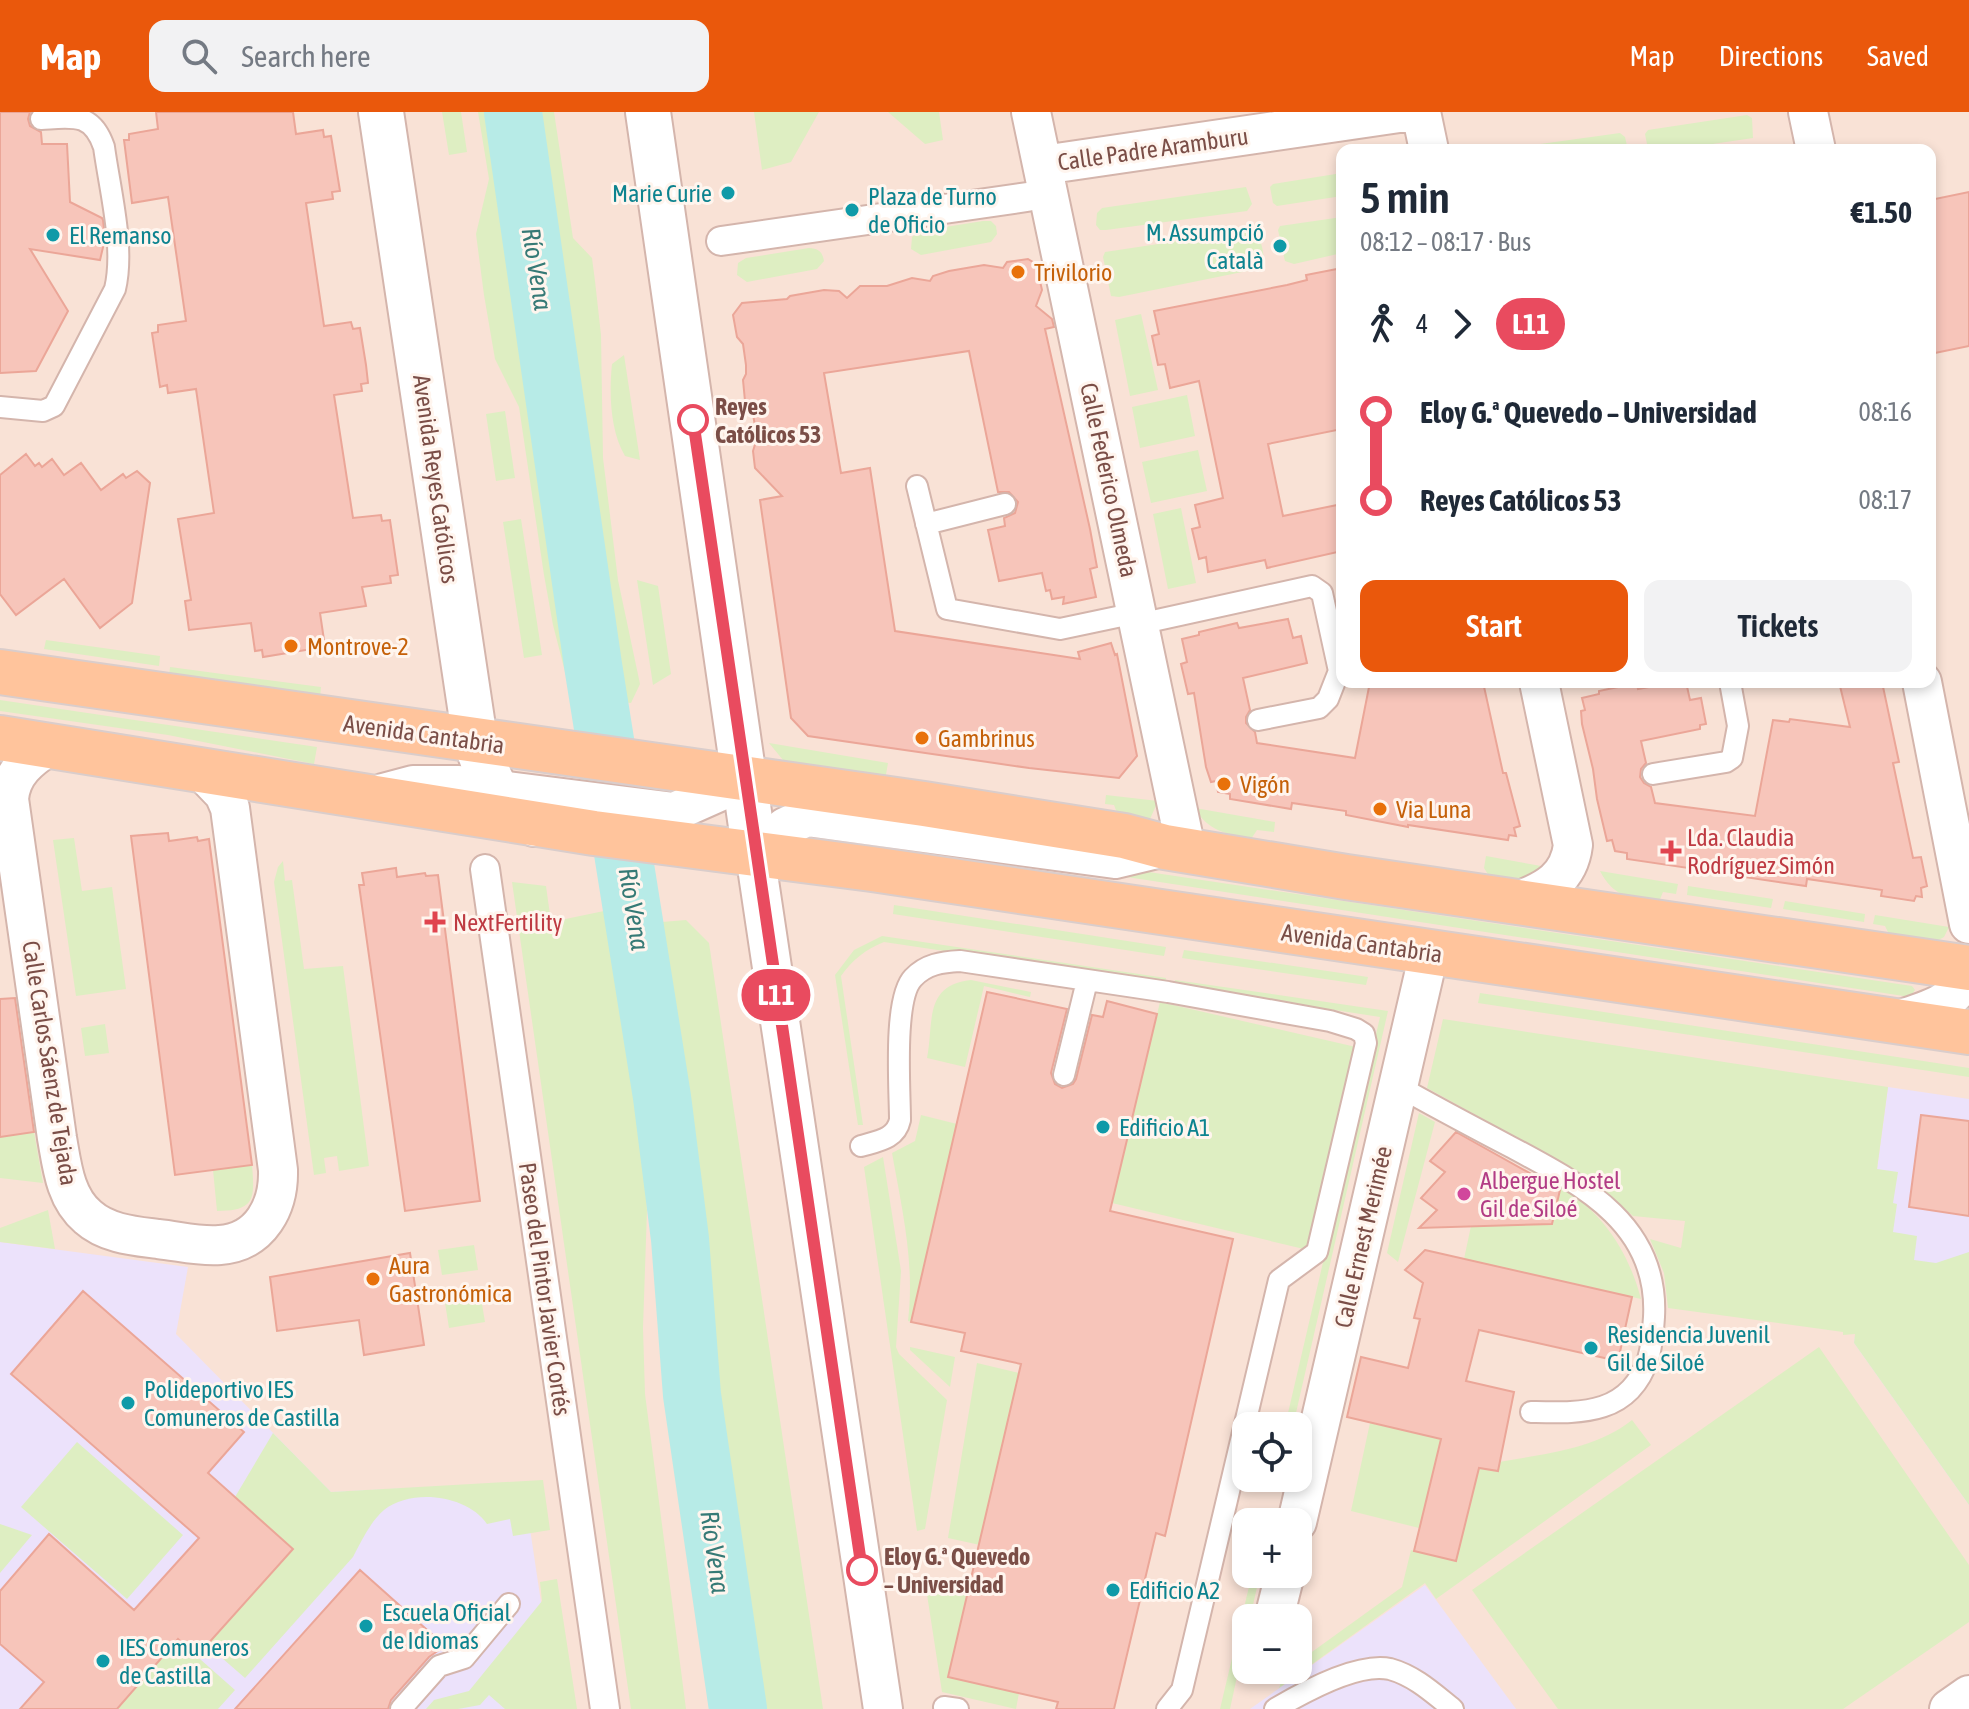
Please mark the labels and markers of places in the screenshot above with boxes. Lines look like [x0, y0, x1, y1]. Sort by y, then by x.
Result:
place label: Marie Curie [612, 180, 712, 207]
place label: Plaza de Turno de Oficio [868, 183, 997, 238]
marker: Marie Curie [719, 184, 737, 202]
marker: Plaza de Turno de Oficio [843, 201, 861, 219]
place label: M. Assumpció Català [1146, 219, 1264, 274]
place label: El Remanso [69, 222, 172, 249]
marker: El Remanso [44, 226, 62, 244]
marker: M. Assumpció Català [1271, 237, 1289, 255]
place label: Trivilorio [1034, 259, 1112, 286]
marker: Trivilorio [1009, 263, 1027, 281]
place label: Reyes Católicos 53 [715, 393, 821, 448]
marker: Reyes Católicos 53 [678, 405, 708, 435]
place label: Montrove-2 [307, 633, 409, 660]
marker: Montrove-2 [282, 637, 300, 655]
place label: Gambrinus [938, 725, 1035, 752]
marker: Gambrinus [913, 729, 931, 747]
place label: Vigón [1240, 771, 1290, 798]
marker: Vigón [1215, 775, 1233, 793]
place label: Via Luna [1396, 796, 1471, 823]
marker: Via Luna [1371, 800, 1389, 818]
place label: Lda. Claudia Rodríguez Simón [1687, 824, 1835, 879]
marker: Lda. Claudia Rodríguez Simón [1662, 842, 1680, 860]
place label: NextFertility [453, 909, 563, 936]
marker: NextFertility [424, 911, 446, 933]
place label: Edificio A1 [1119, 1114, 1210, 1141]
marker: Edificio A1 [1094, 1118, 1112, 1136]
place label: Albergue Hostel Gil de Siloé [1480, 1167, 1621, 1222]
marker: Albergue Hostel Gil de Siloé [1455, 1185, 1473, 1203]
place label: Aura Gastronómica [389, 1252, 512, 1307]
marker: Aura Gastronómica [364, 1270, 382, 1288]
place label: Residencia Juvenil Gil de Siloé [1607, 1321, 1771, 1376]
marker: Residencia Juvenil Gil de Siloé [1582, 1339, 1600, 1357]
place label: Polideportivo IES Comuneros de Castilla [144, 1376, 340, 1431]
marker: Polideportivo IES Comuneros de Castilla [119, 1394, 137, 1412]
place label: Eloy G.ª Quevedo – Universidad [884, 1543, 1030, 1598]
marker: Eloy G.ª Quevedo – Universidad [847, 1555, 877, 1585]
place label: Edificio A2 [1129, 1577, 1220, 1604]
marker: Edificio A2 [1104, 1581, 1122, 1599]
place label: Escuela Oficial de Idiomas [382, 1599, 512, 1654]
marker: Escuela Oficial de Idiomas [357, 1617, 375, 1635]
place label: IES Comuneros de Castilla [119, 1634, 249, 1689]
marker: IES Comuneros de Castilla [94, 1652, 112, 1670]

